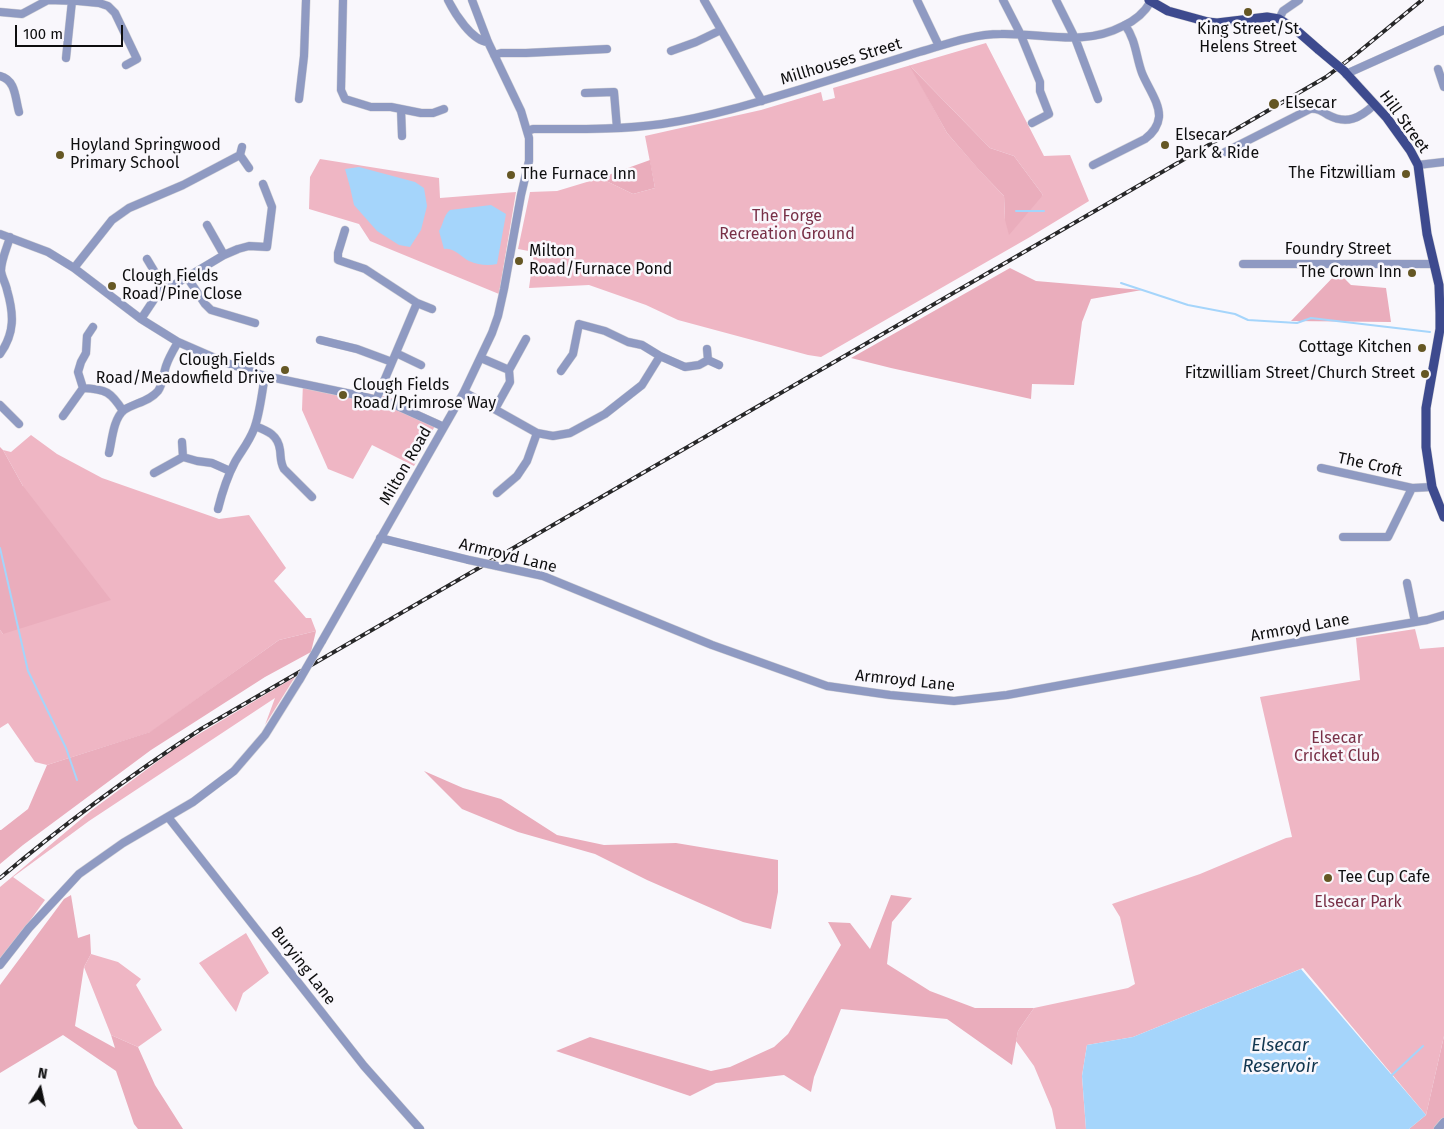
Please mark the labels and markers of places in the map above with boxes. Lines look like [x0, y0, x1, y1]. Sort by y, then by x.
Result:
marker: King Street/St Helens Street [1242, 6, 1254, 18]
place label: King Street/St Helens Street [1197, 20, 1299, 58]
place label: Elsecar [1285, 94, 1337, 114]
marker: Elsecar [1267, 97, 1281, 111]
place label: Elsecar Park & Ride [1175, 126, 1259, 164]
place label: Hoyland Springwood Primary School [70, 136, 221, 174]
marker: Elsecar Park & Ride [1159, 139, 1171, 151]
marker: Hoyland Springwood Primary School [54, 149, 66, 161]
place label: The Fitzwilliam [1289, 164, 1396, 184]
place label: The Furnace Inn [521, 165, 636, 185]
marker: The Fitzwilliam [1400, 168, 1412, 180]
marker: The Furnace Inn [505, 169, 517, 181]
place label: Milton Road/Furnace Pond [529, 242, 672, 280]
marker: Milton Road/Furnace Pond [513, 255, 525, 267]
place label: The Crown Inn [1299, 263, 1402, 283]
place label: Clough Fields Road/Pine Close [122, 267, 242, 305]
marker: The Crown Inn [1406, 267, 1418, 279]
marker: Clough Fields Road/Pine Close [106, 280, 118, 292]
place label: Cottage Kitchen [1298, 338, 1412, 358]
marker: Cottage Kitchen [1416, 342, 1428, 354]
place label: Clough Fields Road/Meadowfield Drive [96, 351, 275, 389]
marker: Clough Fields Road/Meadowfield Drive [279, 364, 291, 376]
place label: Fitzwilliam Street/Church Street [1185, 364, 1415, 384]
marker: Fitzwilliam Street/Church Street [1419, 368, 1431, 380]
place label: Clough Fields Road/Primrose Way [353, 376, 496, 414]
marker: Clough Fields Road/Primrose Way [337, 389, 349, 401]
place label: Tee Cup Cafe [1338, 868, 1430, 888]
marker: Tee Cup Cafe [1322, 872, 1334, 884]

